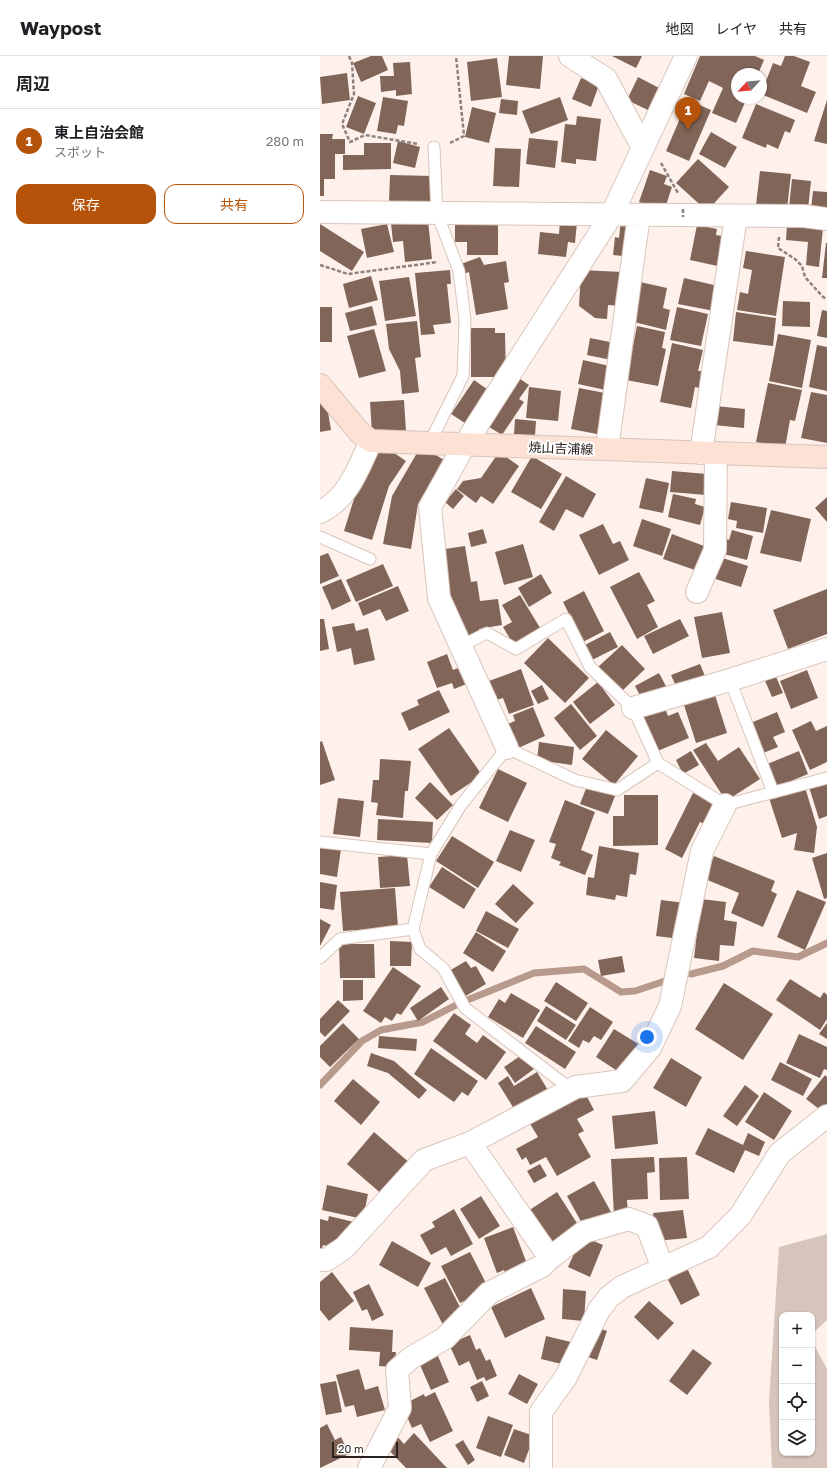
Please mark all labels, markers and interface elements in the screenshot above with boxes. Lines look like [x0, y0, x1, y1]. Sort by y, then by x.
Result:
text: Waypost [20, 16, 101, 39]
text: 地図 [665, 20, 693, 37]
text: レイヤ [715, 20, 757, 37]
text: 共有 [779, 20, 807, 37]
north arrow [731, 68, 767, 104]
text: 周辺 [16, 73, 50, 94]
pin: 1 [675, 97, 701, 130]
text: 東上自治会館 [54, 123, 144, 141]
text: 1 [26, 133, 32, 149]
text: 280 m [266, 133, 304, 149]
text: スポット [54, 144, 106, 160]
button: 保存 [16, 184, 156, 224]
button: 共有 [164, 184, 304, 224]
street label: 焼山吉浦線 [528, 439, 594, 457]
your location [637, 1027, 657, 1047]
map controls [779, 1312, 815, 1456]
button: + [779, 1312, 815, 1348]
button: − [779, 1348, 815, 1384]
button: locate [779, 1384, 815, 1420]
button: layers [779, 1420, 815, 1456]
scale bar [332, 1440, 398, 1459]
text: 20 m [338, 1442, 364, 1455]

